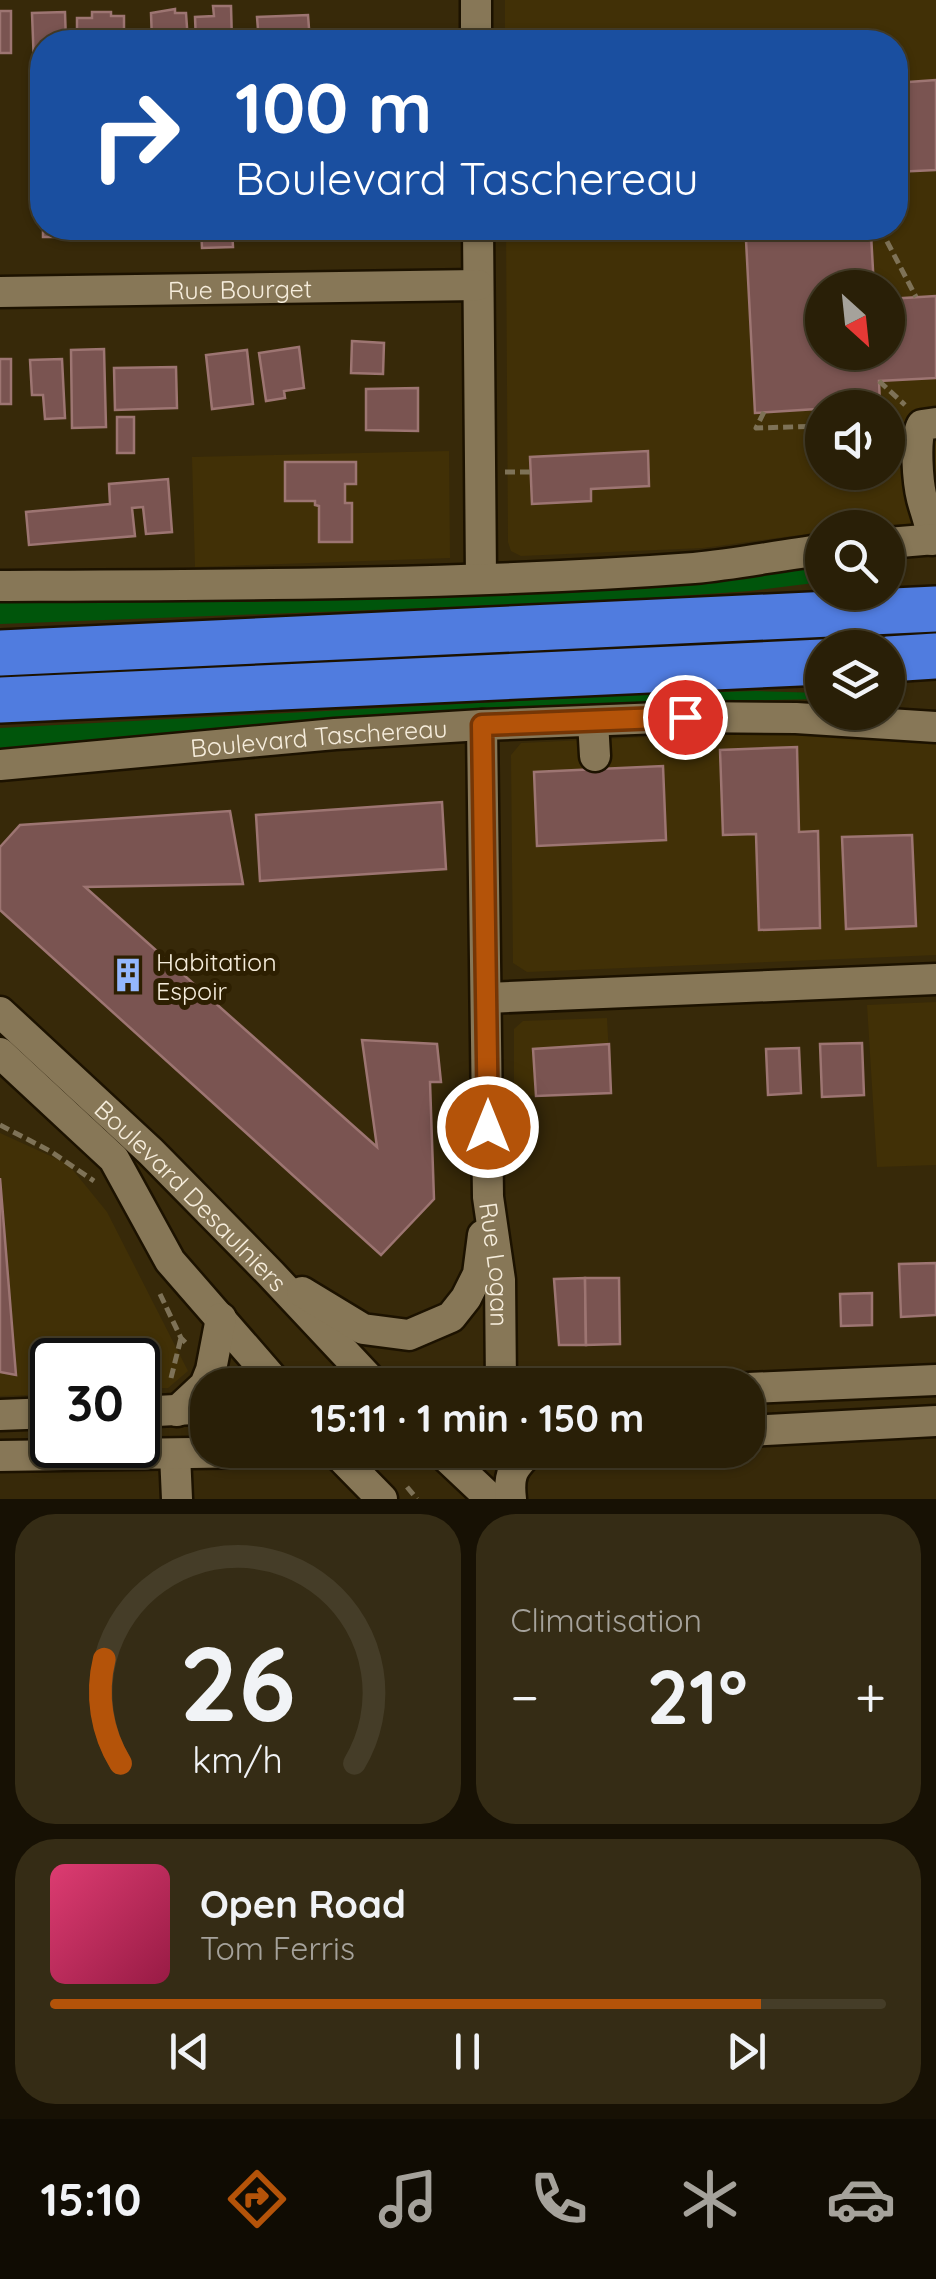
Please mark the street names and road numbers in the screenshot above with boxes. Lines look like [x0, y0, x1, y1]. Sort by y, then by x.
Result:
street label: Rue Bourget [168, 272, 312, 305]
street label: Boulevard Taschereau [189, 712, 448, 763]
street label: Boulevard Desaulniers [89, 1093, 294, 1297]
street label: Rue Logan [473, 1200, 516, 1327]

